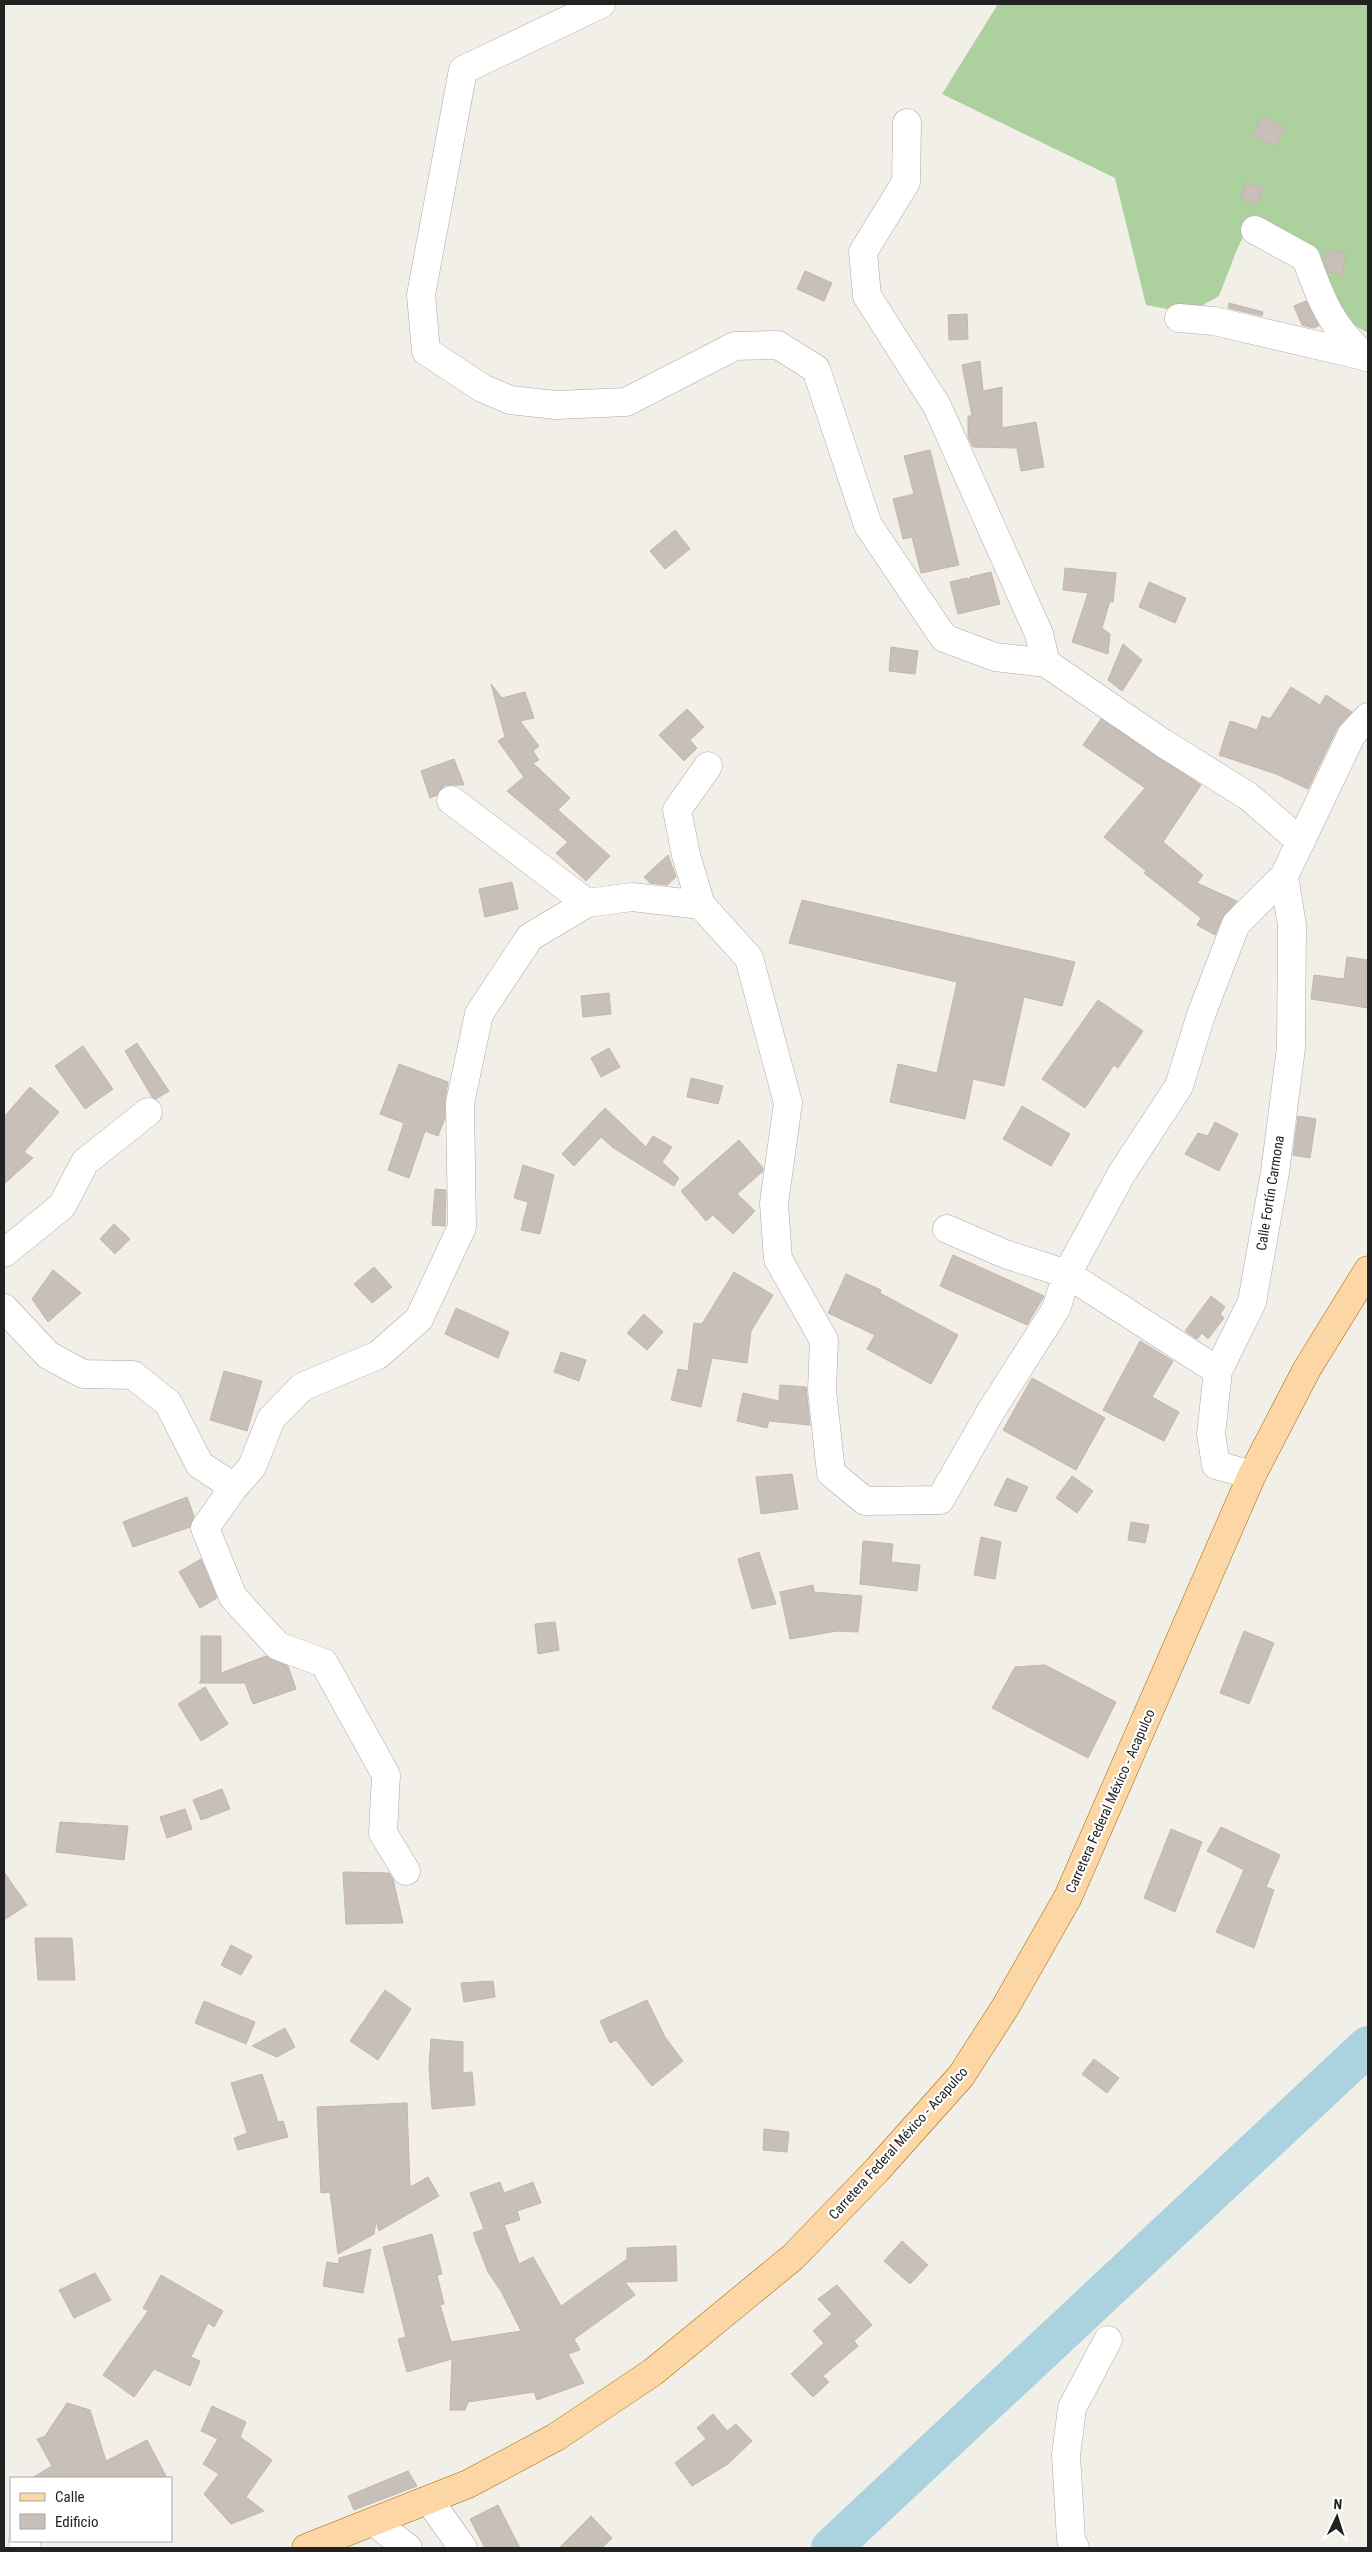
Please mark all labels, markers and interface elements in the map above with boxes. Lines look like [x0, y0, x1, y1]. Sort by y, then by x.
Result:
street label: Calle Fortín Carmona [1253, 1134, 1287, 1252]
street label: Carretera Federal México - Acapulco [1062, 1707, 1158, 1895]
street label: Carretera Federal México - Acapulco [825, 2064, 971, 2222]
legend [10, 2477, 172, 2542]
text: Calle [55, 2488, 85, 2506]
north arrow [1312, 2492, 1362, 2542]
text: N [1333, 2496, 1343, 2512]
text: Edificio [55, 2513, 98, 2531]

